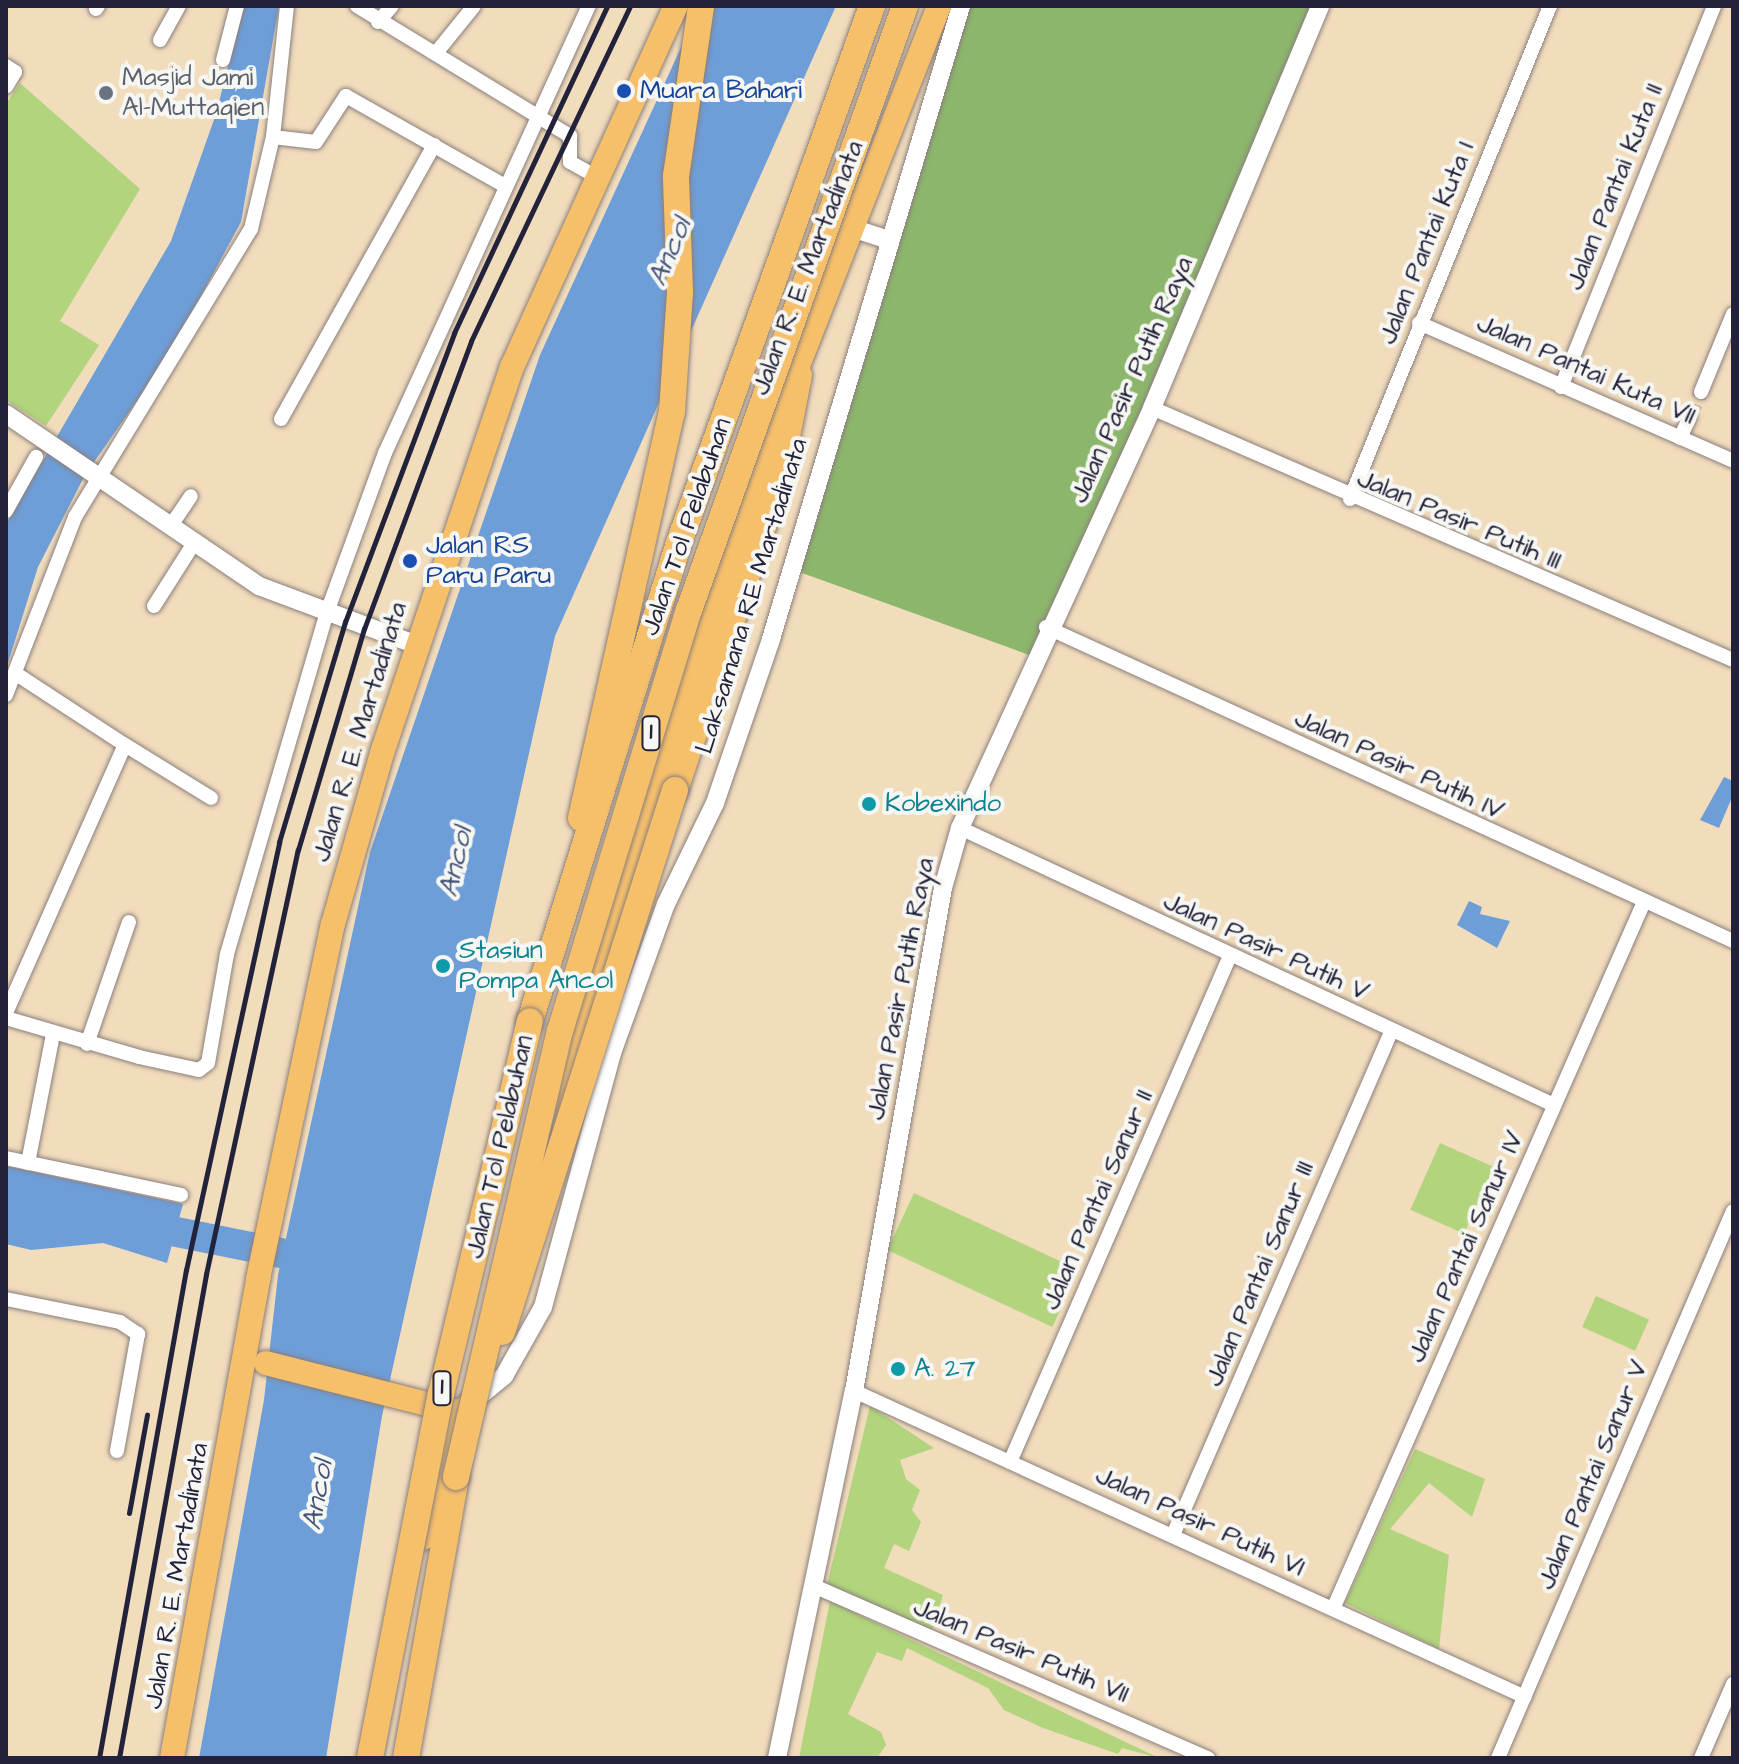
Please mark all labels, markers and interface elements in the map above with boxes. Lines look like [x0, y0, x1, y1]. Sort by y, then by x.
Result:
place label: Masjid Jami Al-Muttaqien [122, 62, 264, 124]
place label: Muara Bahari [640, 75, 802, 107]
street label: Jalan Pantai Kuta II [1559, 79, 1671, 295]
marker: Muara Bahari [615, 82, 633, 100]
marker: Masjid Jami Al-Muttaqien [97, 84, 115, 102]
street label: Jalan R. E. Martadinata [745, 136, 871, 400]
street label: Jalan Pantai Kuta I [1372, 137, 1482, 349]
water label: Ancol [641, 213, 699, 291]
street label: Jalan Pasir Putih Raya [1064, 252, 1200, 508]
street label: Jalan Pantai Kuta VII [1472, 308, 1700, 432]
street label: Jalan Tol Pelabuhan [635, 414, 739, 640]
street label: Laksamana RE Martadinata [689, 435, 815, 757]
street label: Jalan Pasir Putih III [1352, 463, 1566, 577]
place label: Jalan RS Paru Paru [426, 530, 551, 592]
marker: Jalan RS Paru Paru [401, 552, 419, 570]
street label: Jalan R. E. Martadinata [306, 598, 414, 866]
street label: Jalan Pasir Putih IV [1290, 703, 1508, 827]
road number: 1 [641, 713, 661, 753]
place label: Kobexindo [885, 788, 1001, 820]
marker: Kobexindo [860, 795, 878, 813]
water label: Ancol [432, 824, 480, 900]
street label: Jalan Pasir Putih Raya [860, 855, 942, 1123]
street label: Jalan Pasir Putih V [1158, 886, 1374, 1008]
place label: Stasiun Pompa Ancol [459, 935, 613, 996]
marker: Stasiun Pompa Ancol [434, 957, 452, 975]
street label: Jalan Tol Pelabuhan [459, 1032, 541, 1262]
street label: Jalan Pantai Sanur II [1035, 1085, 1161, 1315]
street label: Jalan Pantai Sanur IV [1401, 1127, 1531, 1367]
street label: Jalan Pantai Sanur III [1198, 1157, 1322, 1391]
place label: A. 27 [914, 1353, 976, 1385]
street label: Jalan Pantai Sanur V [1531, 1356, 1655, 1594]
marker: A. 27 [889, 1360, 907, 1378]
road number: 1 [432, 1368, 452, 1408]
street label: Jalan R. E. Martadinata [138, 1440, 216, 1712]
water label: Ancol [295, 1458, 341, 1532]
street label: Jalan Pasir Putih VI [1091, 1460, 1309, 1584]
street label: Jalan Pasir Putih VII [909, 1592, 1133, 1710]

